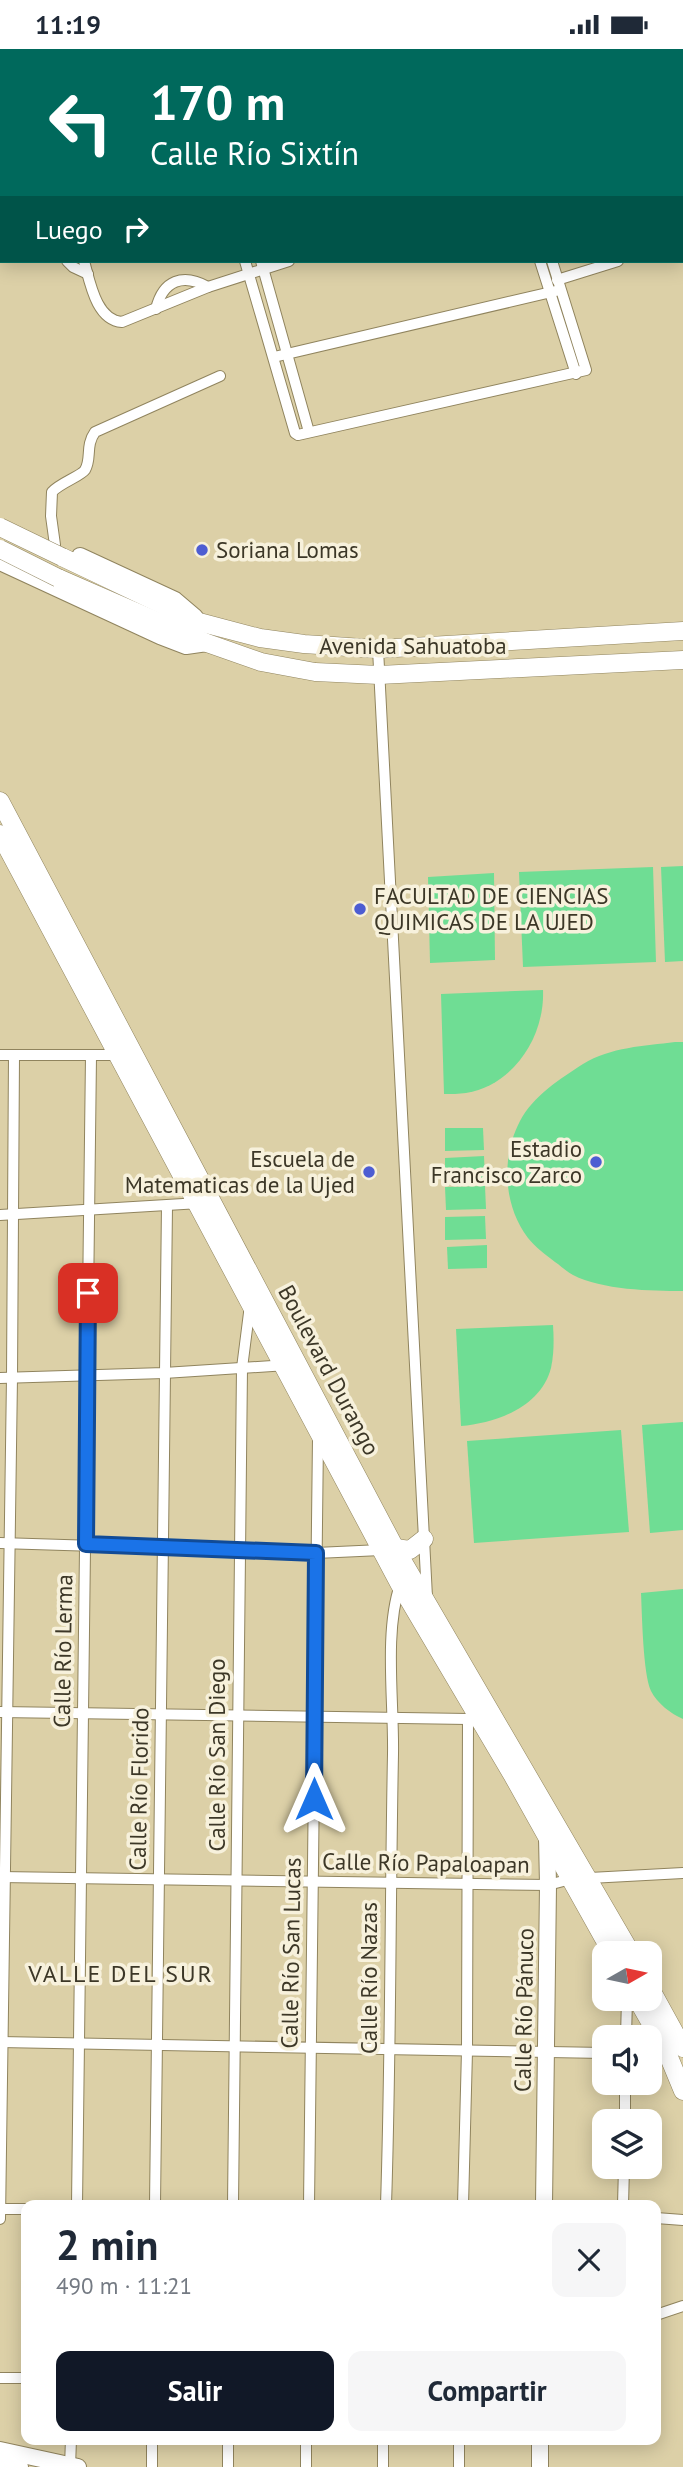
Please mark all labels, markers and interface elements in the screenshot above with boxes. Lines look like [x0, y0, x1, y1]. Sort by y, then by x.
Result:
text: 11:19 [35, 8, 101, 41]
text: 170 m [150, 70, 285, 134]
icon: left [35, 77, 126, 168]
text: Calle Río Sixtín [150, 132, 359, 174]
icon: right [117, 210, 155, 248]
text: Luego [35, 213, 103, 246]
place label: Soriana Lomas [216, 535, 359, 564]
marker: Soriana Lomas [194, 542, 210, 558]
street label: Avenida Sahuatoba [319, 631, 507, 660]
place label: FACULTAD DE CIENCIAS QUIMICAS DE LA UJED [374, 881, 609, 936]
marker: FACULTAD DE CIENCIAS QUIMICAS DE LA UJED [352, 901, 368, 917]
place label: Estadio Francisco Zarco [431, 1134, 582, 1189]
place label: Escuela de Matematicas de la Ujed [125, 1144, 355, 1199]
marker: Estadio Francisco Zarco [588, 1154, 604, 1170]
marker: Escuela de Matematicas de la Ujed [361, 1164, 377, 1180]
pin [58, 1263, 118, 1323]
icon: arrive [69, 1274, 107, 1312]
street label: Boulevard Durango [272, 1280, 387, 1460]
street label: Calle Río Lerma [47, 1574, 78, 1728]
street label: Calle Río San Diego [202, 1658, 231, 1852]
street label: Calle Río Florido [123, 1707, 154, 1871]
position arrow [277, 1762, 351, 1836]
street label: Calle Río Papaloapan [322, 1846, 530, 1879]
street label: Calle Río San Lucas [274, 1857, 307, 2049]
street label: Calle Río Nazas [354, 1902, 383, 2054]
street label: Calle Río Pánuco [508, 1928, 539, 2092]
north arrow [592, 1941, 662, 2011]
map controls [592, 1941, 662, 2179]
district label: VALLE DEL SUR [27, 1958, 214, 1989]
button: sound [592, 2025, 662, 2095]
button: layers [592, 2109, 662, 2179]
text: 2 min [56, 2217, 158, 2272]
button: close [552, 2223, 626, 2297]
text: 490 m · 11:21 [56, 2271, 192, 2300]
button: Salir [56, 2351, 334, 2431]
button: Compartir [348, 2351, 626, 2431]

